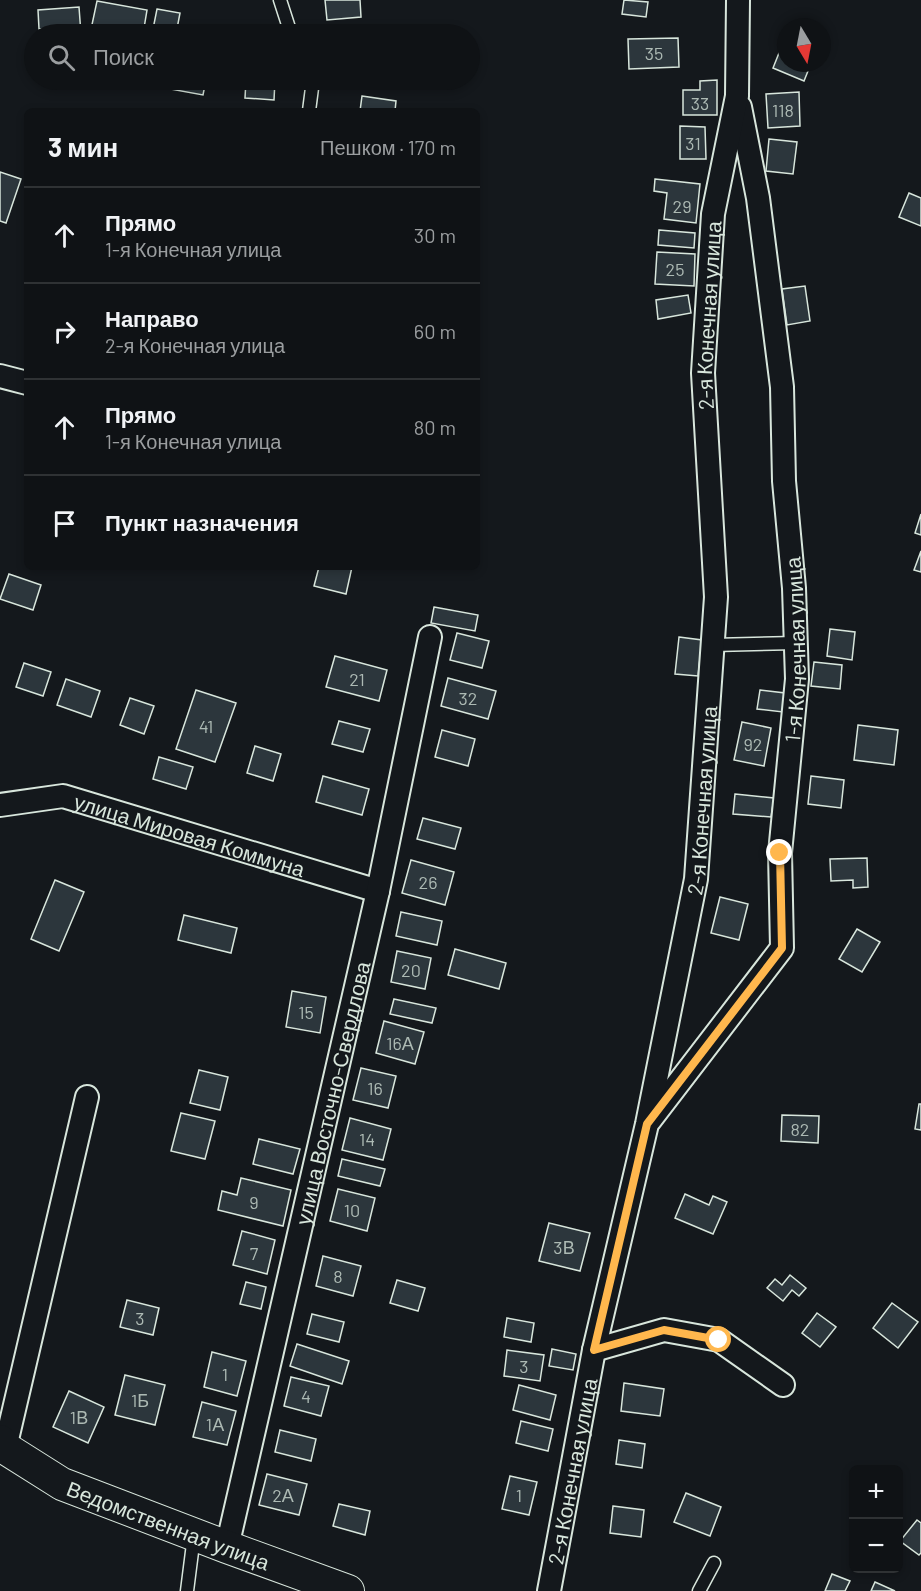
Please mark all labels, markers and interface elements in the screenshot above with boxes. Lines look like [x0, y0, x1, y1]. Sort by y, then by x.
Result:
north arrow [777, 18, 831, 72]
search box [24, 24, 480, 90]
icon: search [45, 41, 78, 74]
house number: 35 [645, 42, 663, 64]
text: Поиск [93, 43, 154, 69]
house number: 33 [691, 92, 709, 114]
house number: 118 [772, 99, 794, 121]
text: 3 мин [48, 131, 118, 162]
house number: 31 [685, 132, 701, 154]
text: Пешком · 170 m [320, 135, 456, 159]
house number: 29 [672, 195, 692, 217]
text: Прямо [105, 209, 176, 235]
icon: ahead [48, 219, 81, 252]
street label: 2-я Конечная улица [690, 220, 725, 411]
text: 30 m [414, 223, 456, 247]
text: 1-я Конечная улица [105, 237, 281, 261]
house number: 25 [666, 258, 684, 280]
text: Направо [105, 305, 199, 331]
icon: right [48, 315, 81, 348]
text: 60 m [414, 319, 456, 343]
text: 2-я Конечная улица [105, 333, 285, 357]
text: Прямо [105, 401, 176, 427]
icon: ahead [48, 411, 81, 444]
text: 80 m [414, 415, 456, 439]
text: 1-я Конечная улица [105, 429, 281, 453]
icon: arrive [48, 507, 81, 540]
text: Пункт назначения [105, 509, 299, 535]
street label: 1-я Конечная улица [778, 556, 810, 743]
house number: 21 [349, 668, 365, 690]
house number: 32 [459, 687, 477, 709]
street label: 2-я Конечная улица [681, 705, 721, 897]
house number: 41 [199, 715, 213, 737]
house number: 92 [743, 733, 763, 755]
street label: улица Мировая Коммуна [71, 788, 308, 881]
route end [766, 839, 792, 865]
house number: 26 [419, 871, 437, 893]
street label: улица Восточно-Свердлова [289, 959, 374, 1227]
house number: 20 [401, 959, 421, 981]
house number: 15 [298, 1001, 314, 1023]
house number: 16А [386, 1032, 414, 1054]
house number: 16 [367, 1077, 383, 1099]
house number: 82 [790, 1118, 810, 1140]
house number: 14 [359, 1128, 375, 1150]
house number: 9 [249, 1191, 259, 1213]
house number: 10 [344, 1199, 360, 1221]
house number: 3В [553, 1236, 575, 1258]
house number: 7 [250, 1242, 259, 1264]
house number: 8 [333, 1265, 343, 1287]
house number: 3 [135, 1307, 145, 1329]
route start [705, 1326, 731, 1352]
house number: 3 [519, 1355, 529, 1377]
house number: 1 [222, 1363, 228, 1385]
street label: 2-я Конечная улица [542, 1375, 601, 1566]
house number: 4 [301, 1385, 311, 1407]
house number: 1Б [131, 1389, 149, 1411]
house number: 1В [70, 1406, 88, 1428]
house number: 1А [206, 1413, 224, 1435]
map controls [849, 1465, 903, 1573]
button: + [849, 1465, 903, 1519]
street label: Ведомственная улица [64, 1475, 274, 1574]
house number: 2А [272, 1484, 294, 1506]
house number: 1 [516, 1484, 522, 1506]
button: − [849, 1519, 903, 1573]

